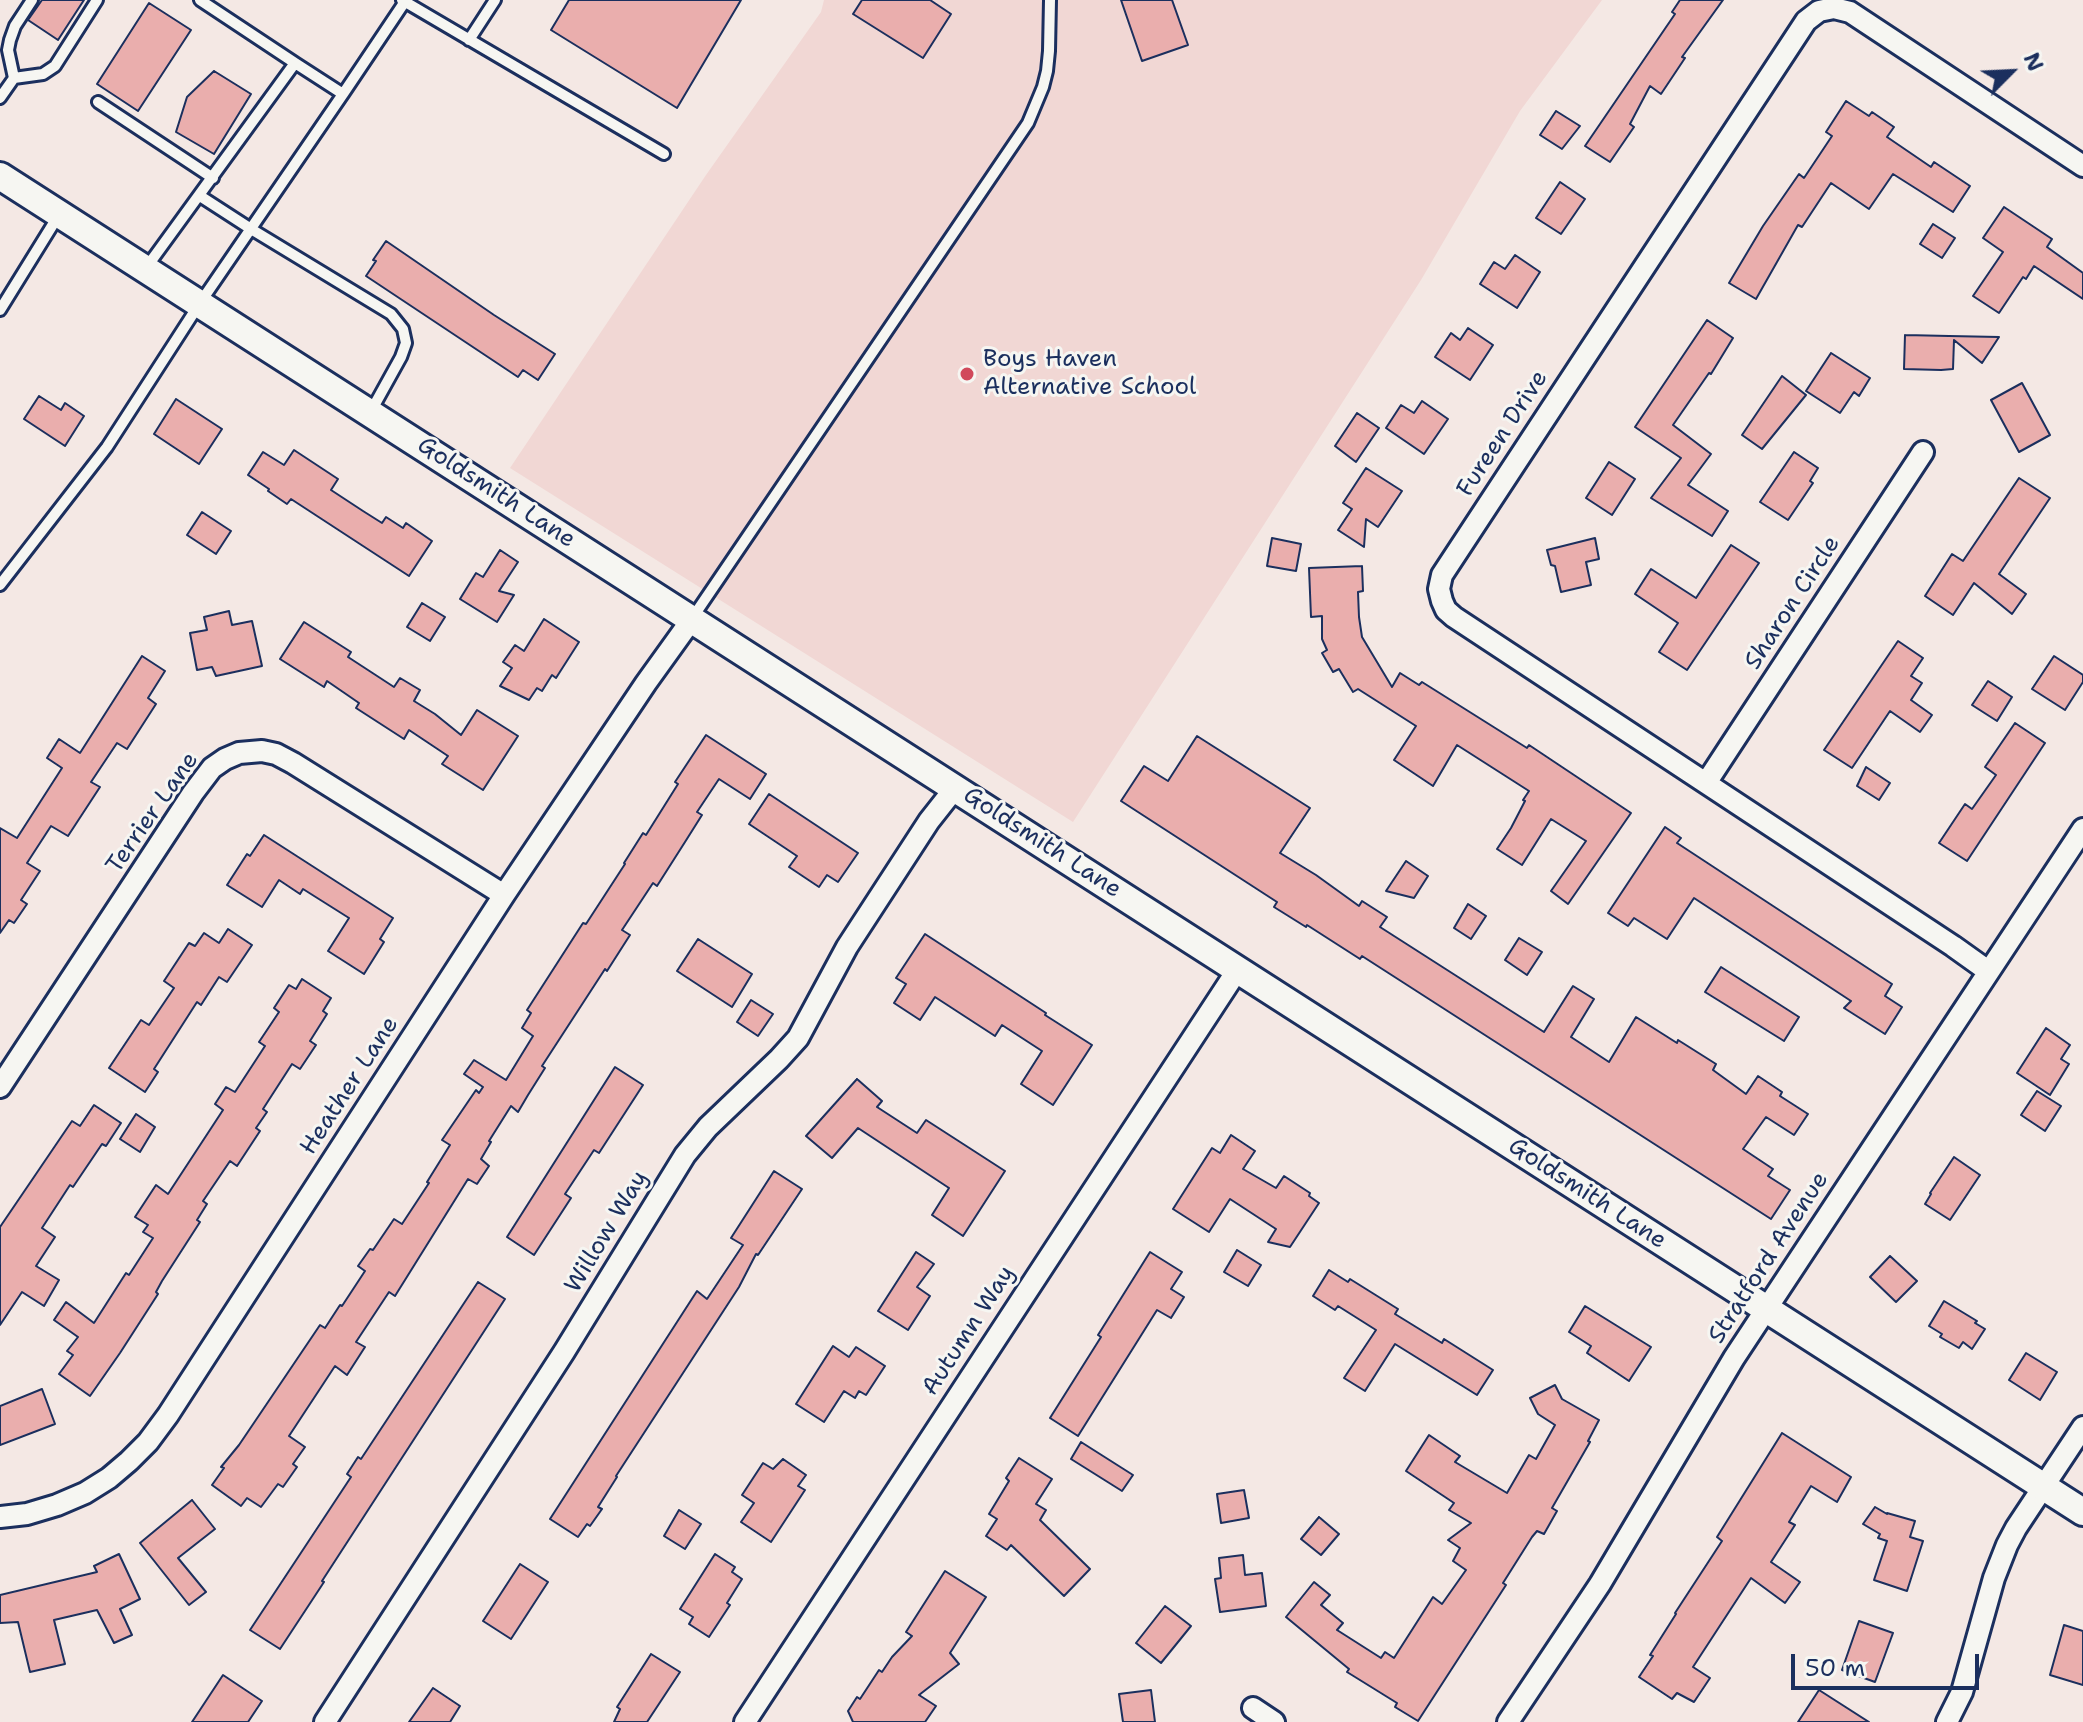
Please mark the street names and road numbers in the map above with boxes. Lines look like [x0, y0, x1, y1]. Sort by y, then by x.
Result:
street label: Fureen Drive [1452, 365, 1554, 503]
street label: Goldsmith Lane [412, 431, 580, 555]
street label: Sharon Circle [1739, 531, 1847, 675]
street label: Terrier Lane [101, 747, 205, 879]
street label: Goldsmith Lane [958, 781, 1126, 905]
street label: Heather Lane [295, 1012, 405, 1160]
street label: Goldsmith Lane [1503, 1132, 1671, 1256]
street label: Willow Way [559, 1166, 655, 1298]
street label: Stratford Avenue [1703, 1167, 1835, 1349]
street label: Autumn Way [916, 1261, 1022, 1401]

